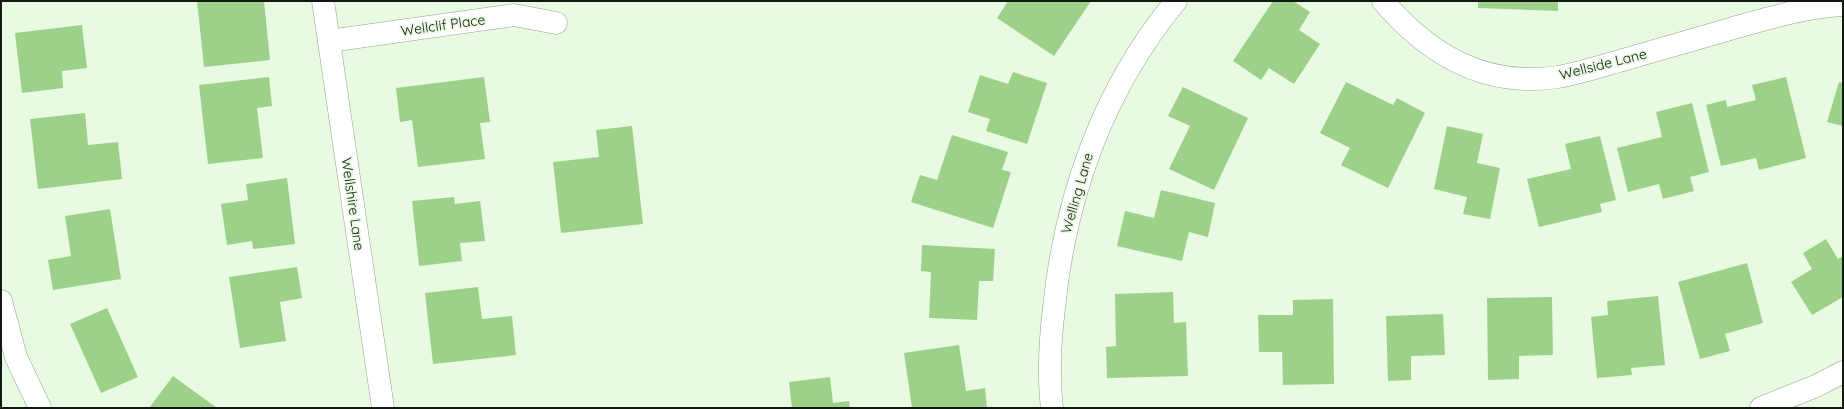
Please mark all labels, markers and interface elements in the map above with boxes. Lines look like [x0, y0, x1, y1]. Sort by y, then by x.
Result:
street label: Wellclif Place [400, 10, 486, 40]
street label: Wellside Lane [1557, 44, 1649, 84]
street label: Welling Lane [1057, 150, 1097, 235]
street label: Wellshire Lane [338, 156, 368, 252]

